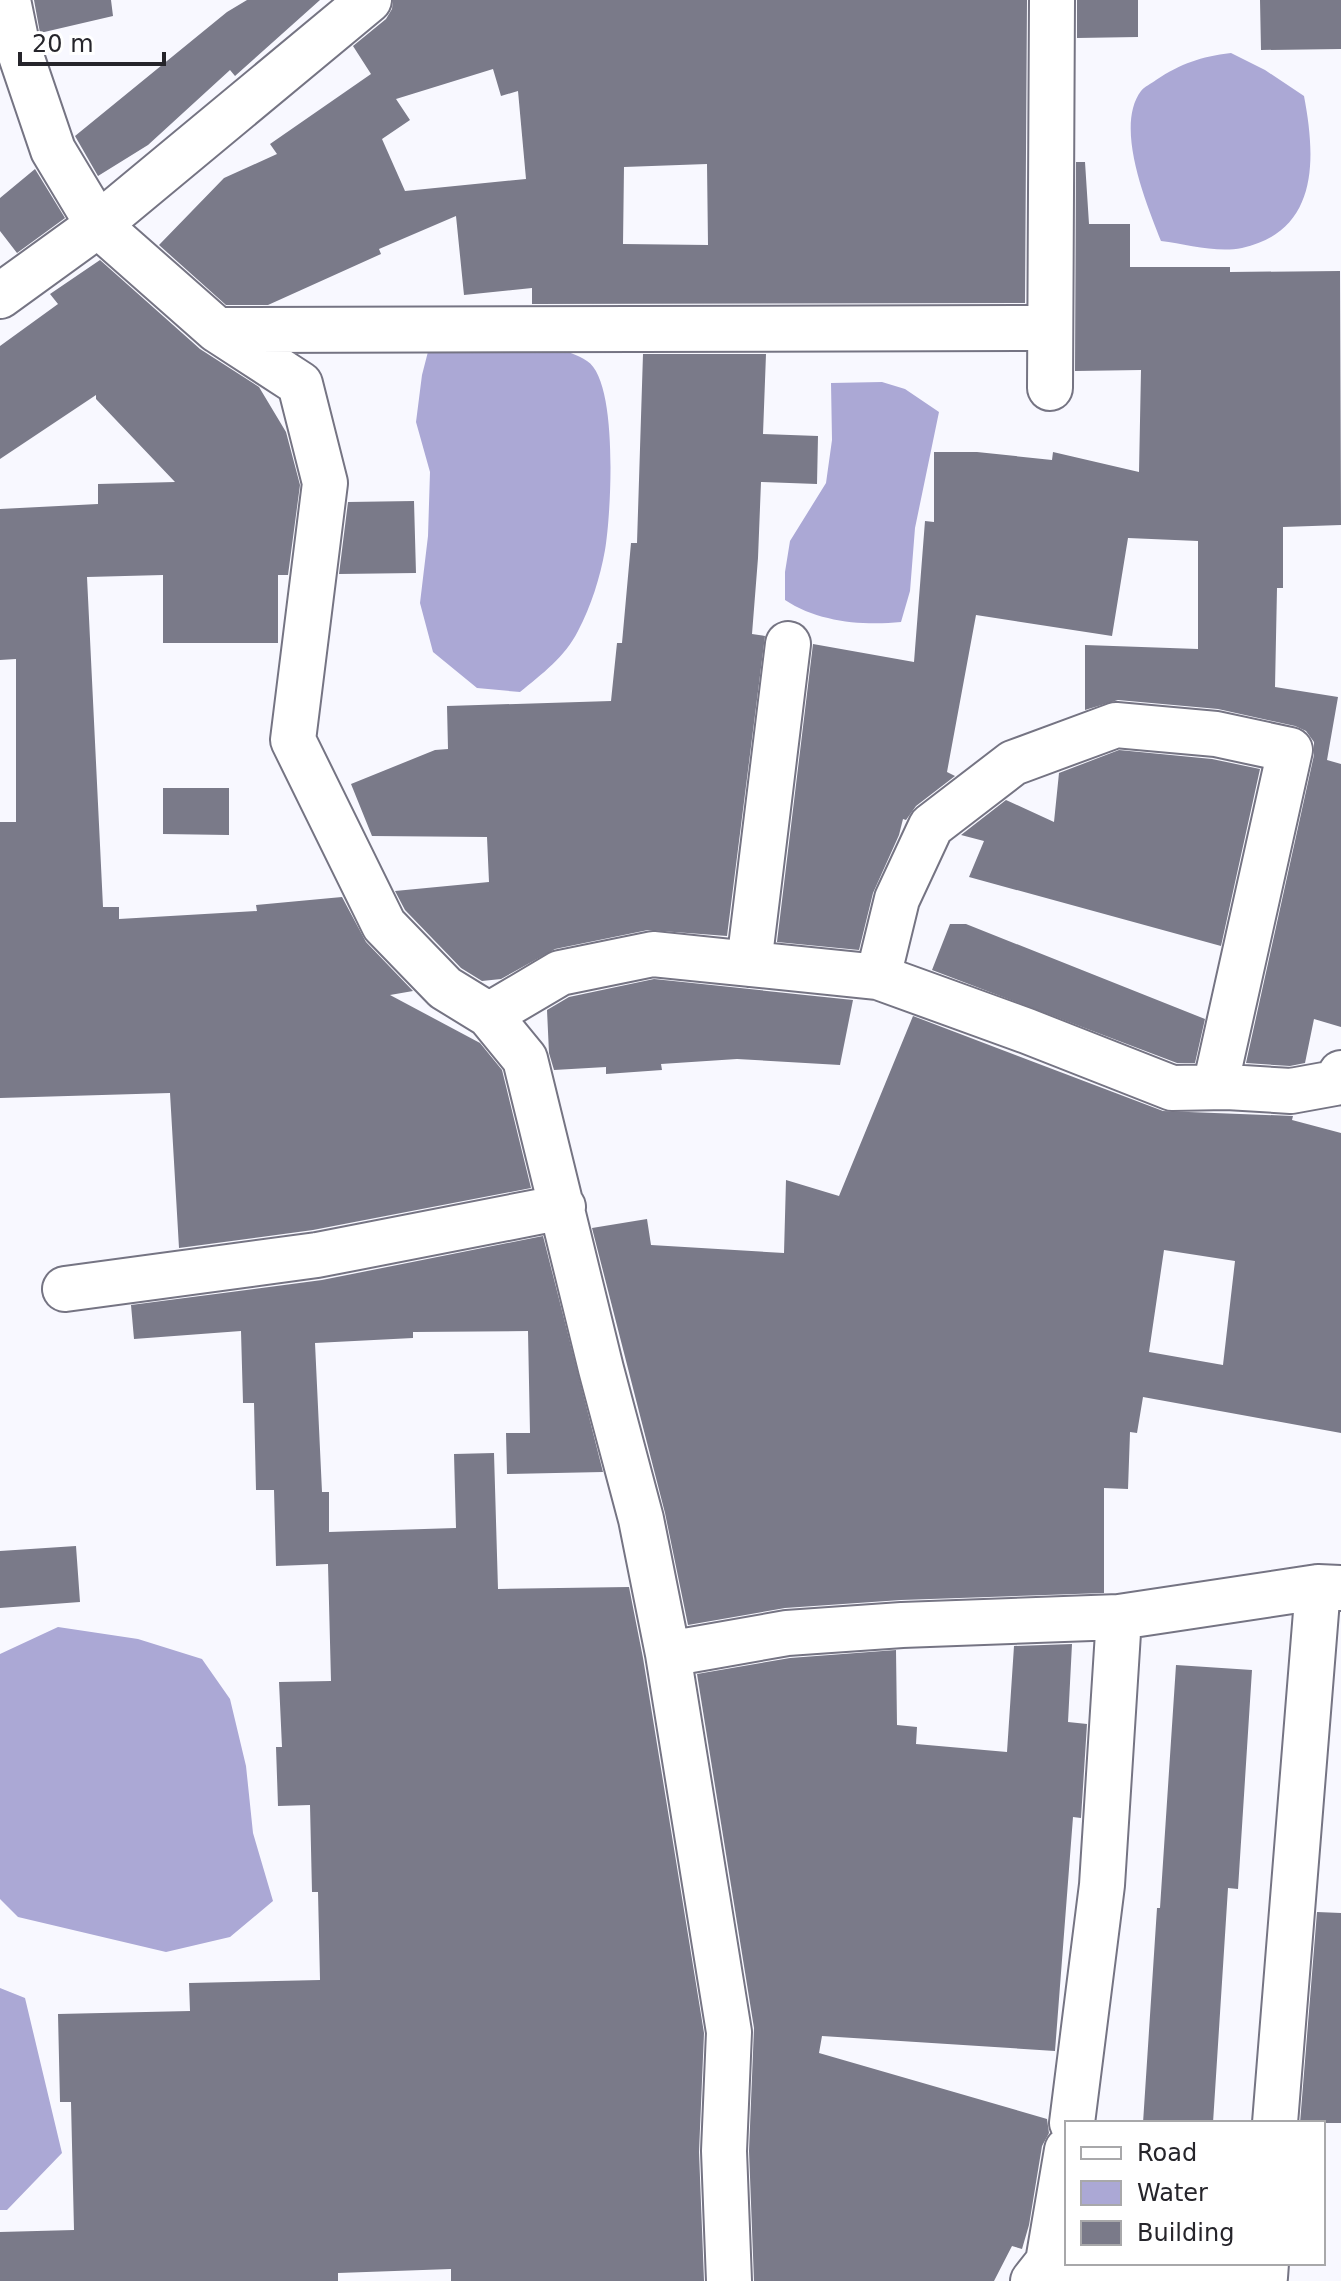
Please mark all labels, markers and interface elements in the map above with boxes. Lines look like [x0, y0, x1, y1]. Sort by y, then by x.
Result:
scale bar [20, 16, 164, 66]
text: 20 m [32, 30, 94, 58]
legend [1065, 2121, 1325, 2265]
text: Road [1137, 2139, 1197, 2167]
text: Water [1137, 2179, 1208, 2207]
text: Building [1137, 2219, 1234, 2247]

